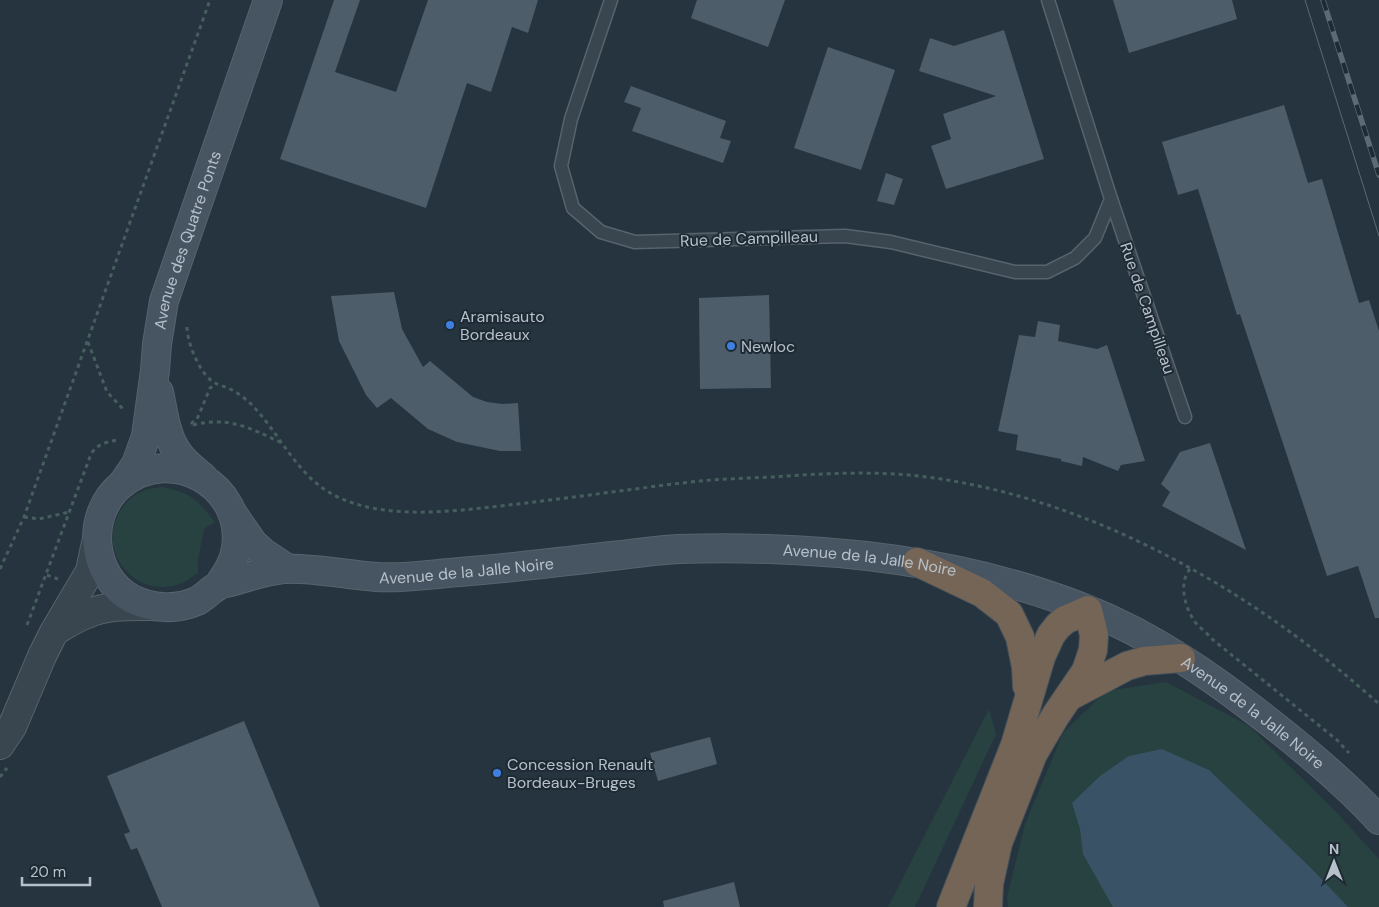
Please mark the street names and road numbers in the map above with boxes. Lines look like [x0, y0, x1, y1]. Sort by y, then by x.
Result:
street label: Avenue des Quatre Ponts [150, 148, 226, 331]
street label: Rue de Campilleau [680, 226, 818, 251]
street label: Rue de Campilleau [1115, 240, 1180, 377]
street label: Avenue de la Jalle Noire [782, 540, 958, 581]
street label: Avenue de la Jalle Noire [379, 553, 555, 589]
street label: Avenue de la Jalle Noire [1177, 651, 1329, 774]

